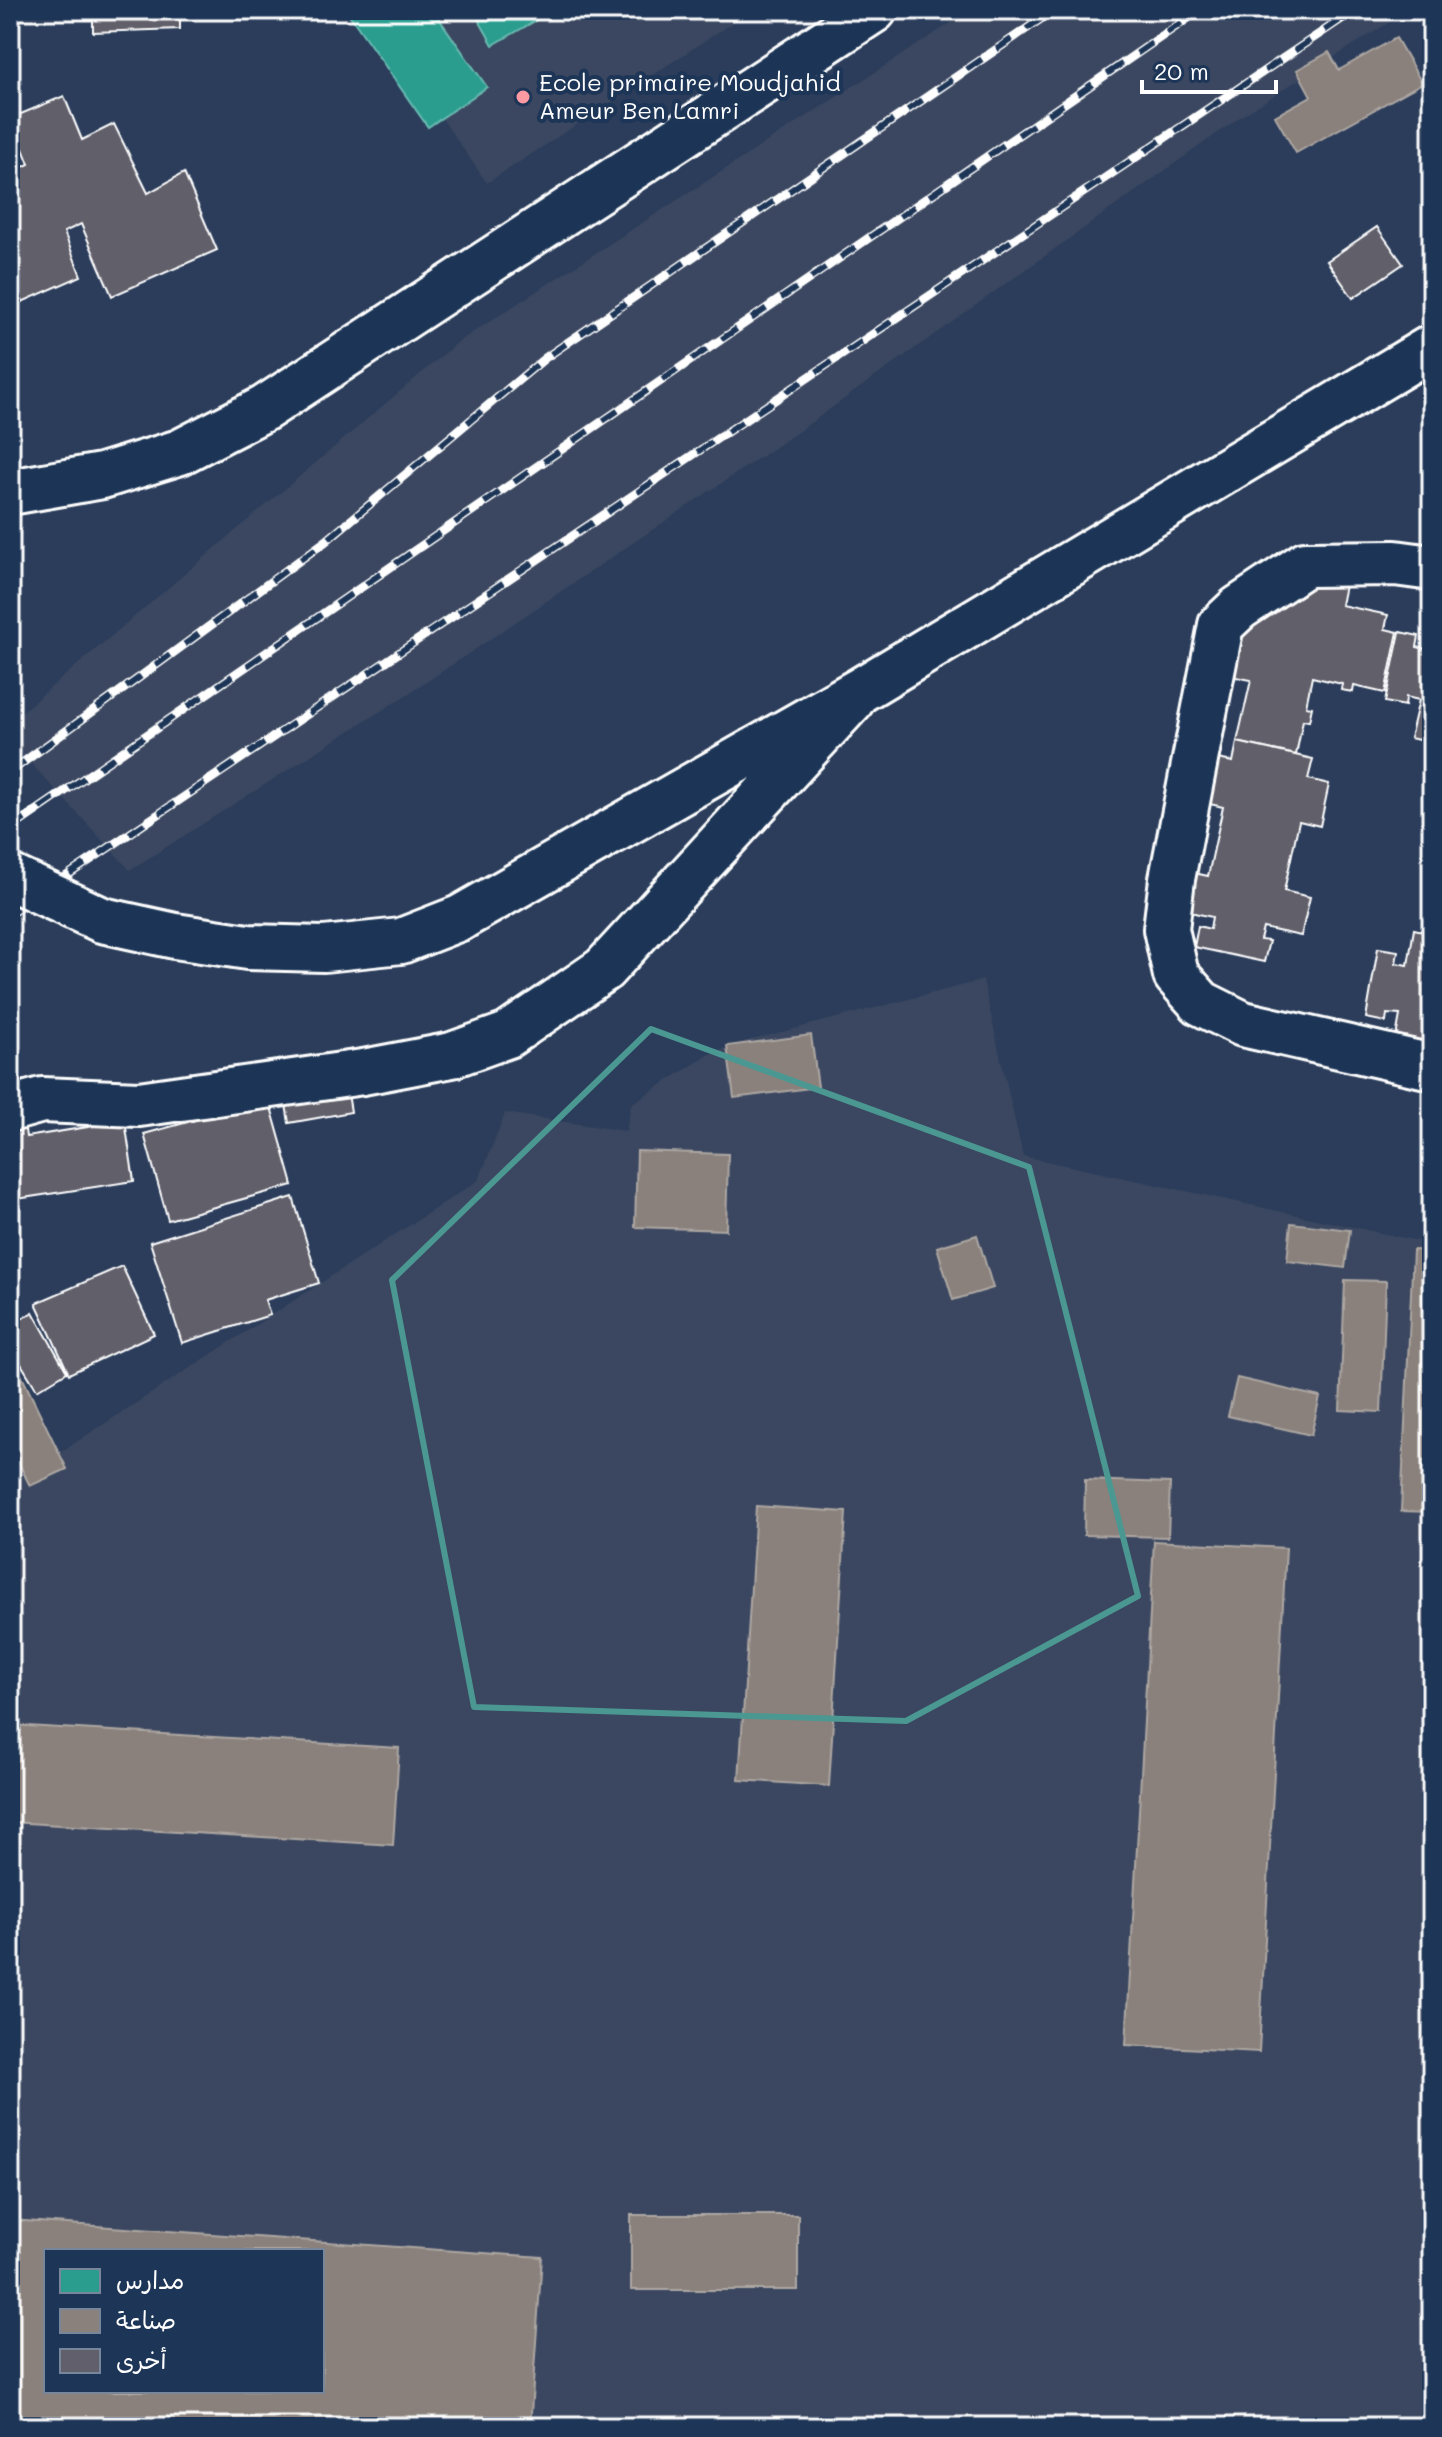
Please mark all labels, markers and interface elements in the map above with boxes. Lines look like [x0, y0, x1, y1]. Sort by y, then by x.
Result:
scale bar [1142, 44, 1276, 94]
text: 20 m [1154, 55, 1209, 86]
place label: Ecole primaire Moudjahid Ameur Ben Lamri [539, 66, 841, 125]
marker: Ecole primaire Moudjahid Ameur Ben Lamri [514, 88, 532, 106]
legend [44, 2249, 324, 2393]
text: مدارس [116, 2264, 184, 2295]
text: صناعة [116, 2304, 176, 2335]
text: أخرى [116, 2344, 167, 2375]

